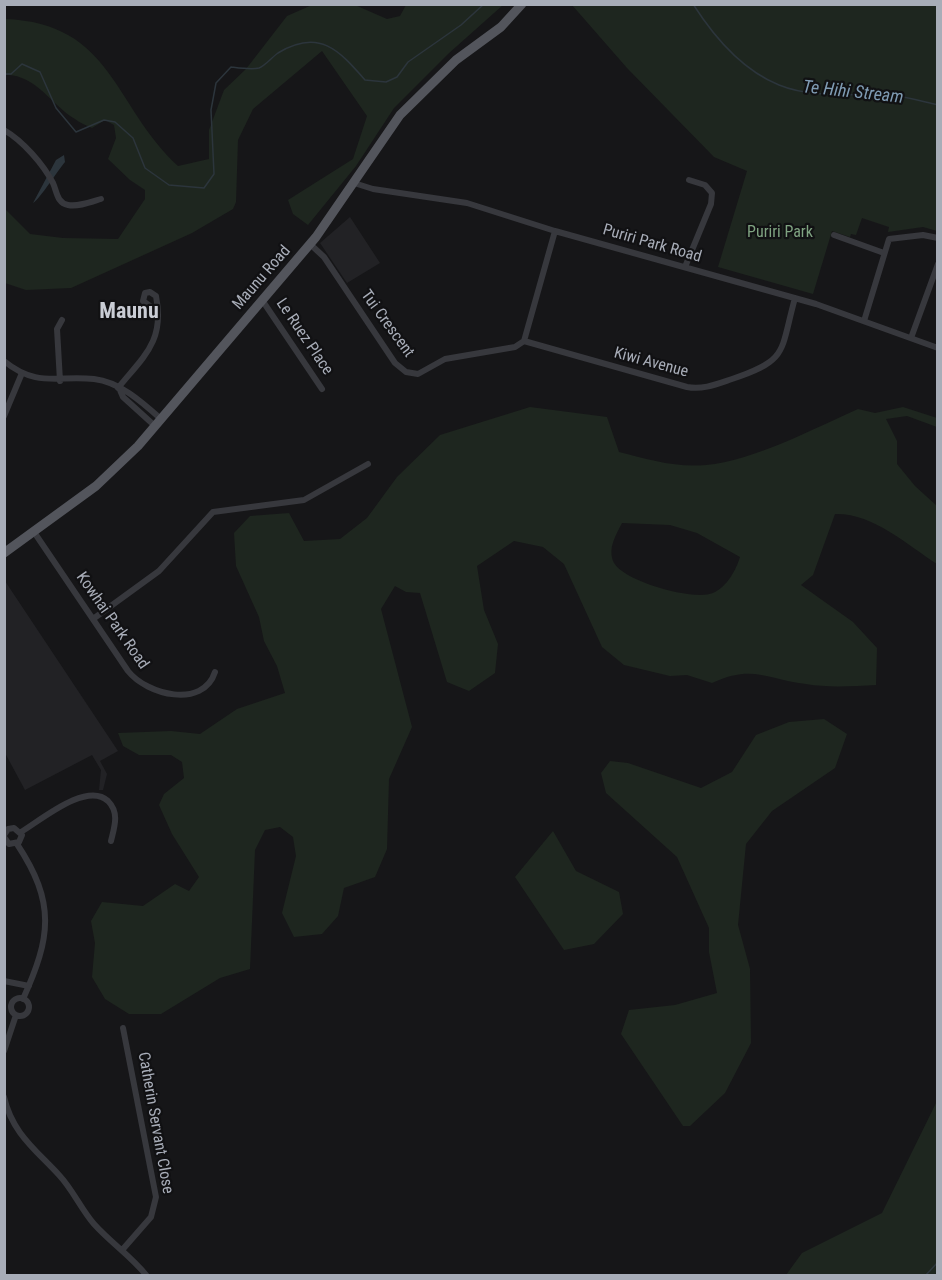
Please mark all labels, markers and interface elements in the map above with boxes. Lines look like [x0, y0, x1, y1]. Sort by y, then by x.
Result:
water label: Te Hihi Stream [802, 77, 904, 109]
street label: Puriri Park Road [600, 221, 704, 267]
park label: Puriri Park [747, 223, 813, 243]
street label: Maunu Road [229, 242, 295, 314]
street label: Tui Crescent [356, 287, 418, 361]
street label: Le Ruez Place [271, 295, 337, 379]
district label: Maunu [99, 299, 159, 325]
street label: Kiwi Avenue [612, 344, 690, 382]
street label: Kowhai Park Road [71, 569, 153, 673]
street label: Catherin Servant Close [133, 1051, 177, 1195]

